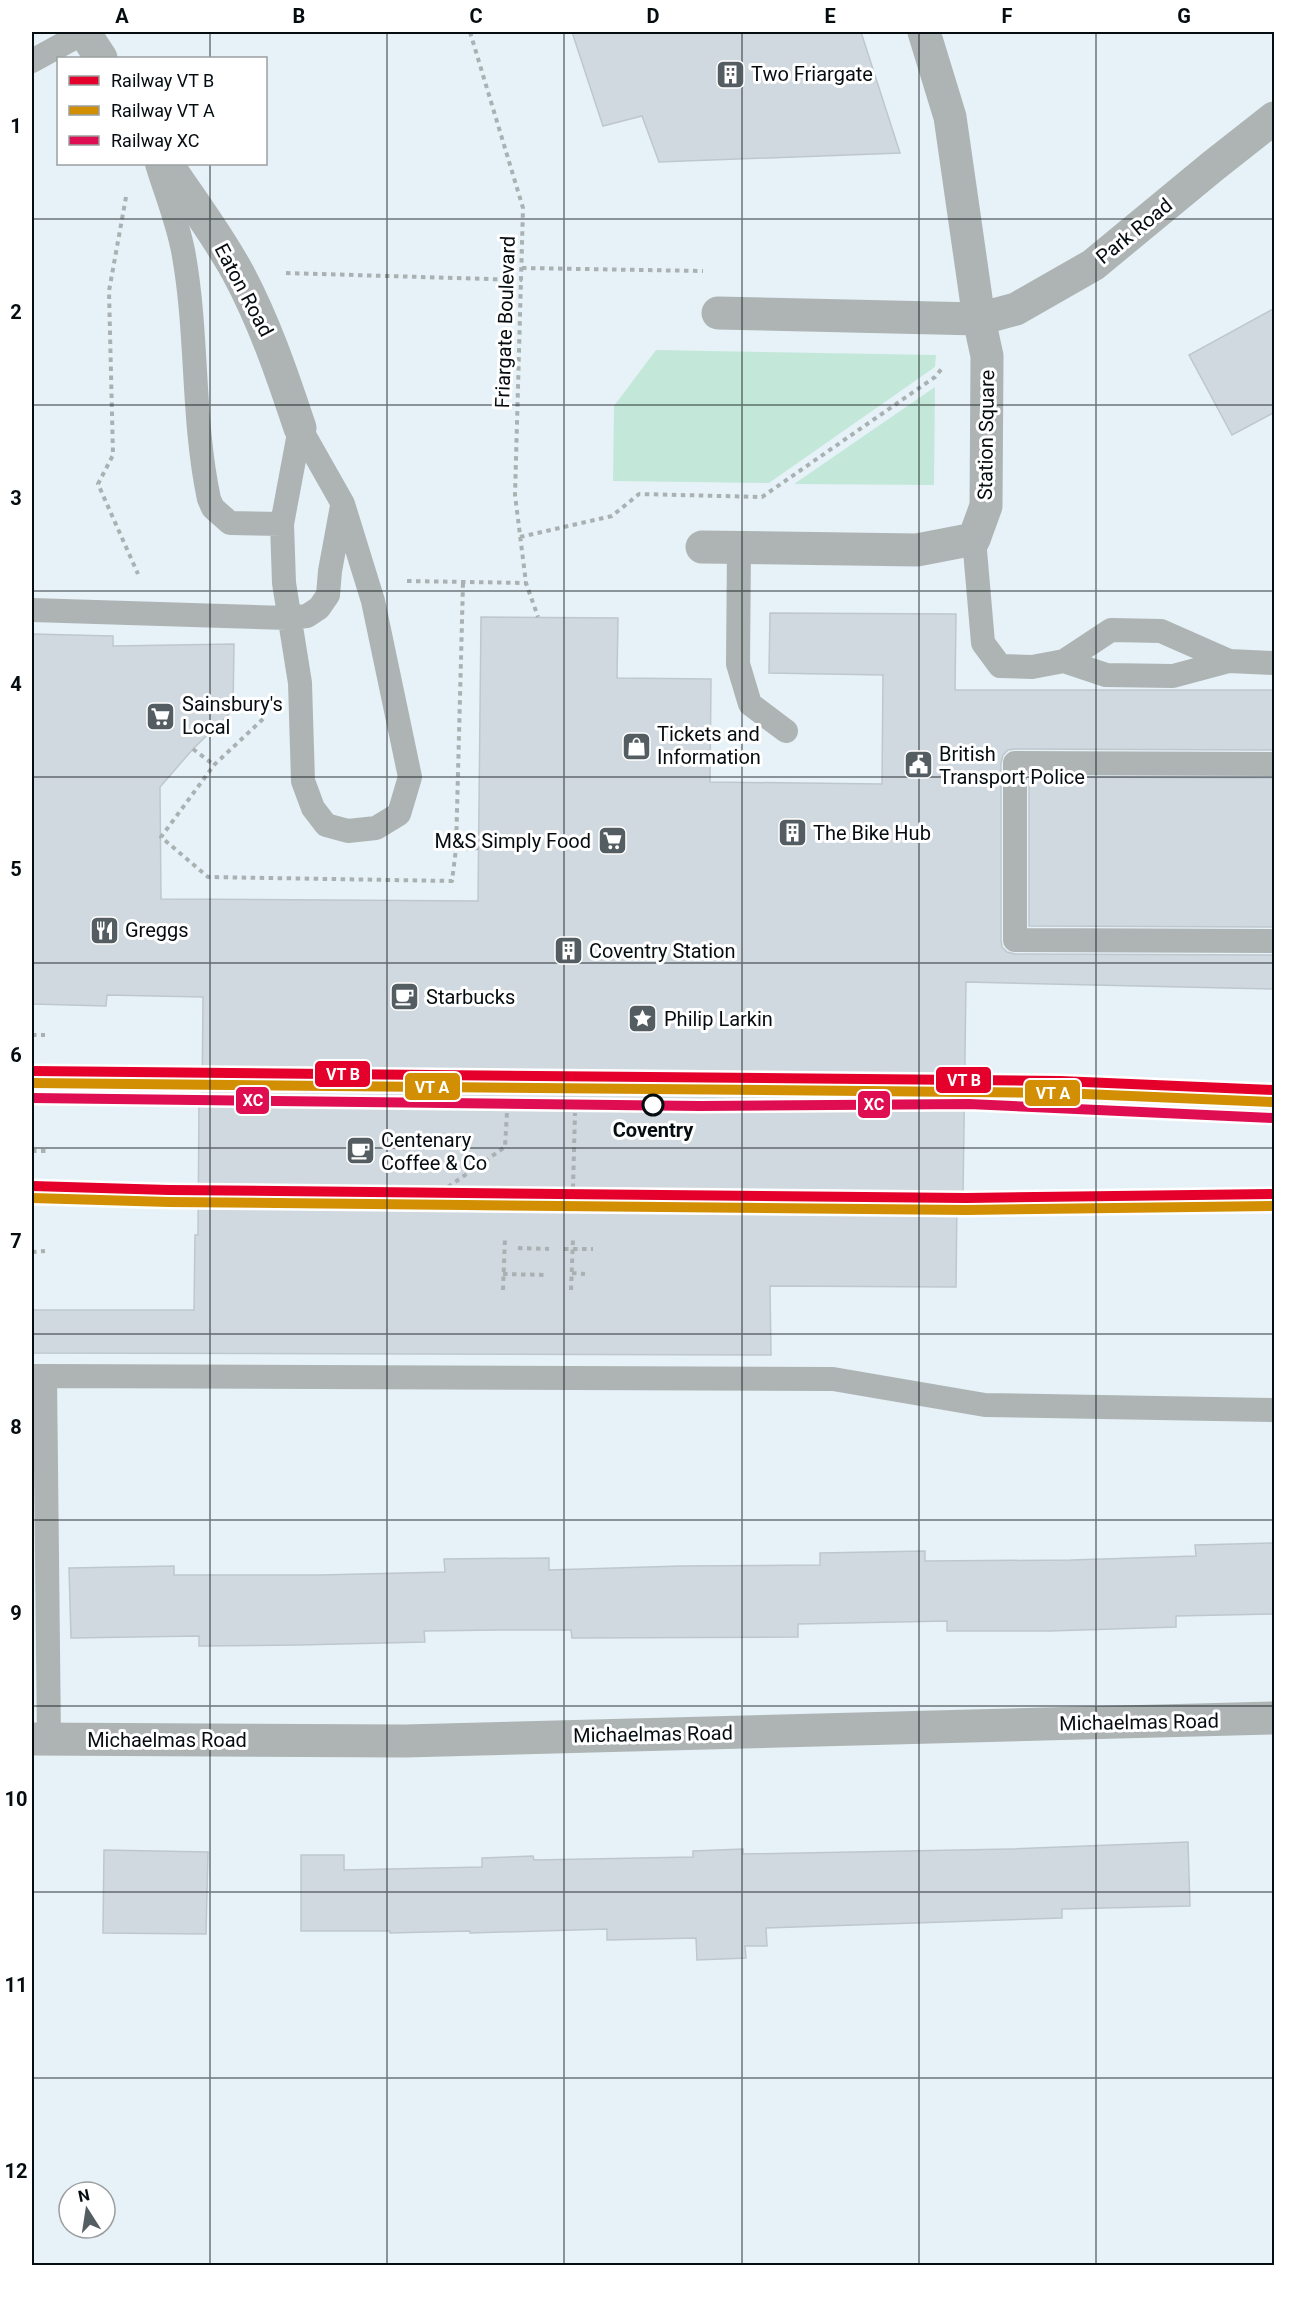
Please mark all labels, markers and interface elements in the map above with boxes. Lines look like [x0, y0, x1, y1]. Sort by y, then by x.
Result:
text: A [115, 4, 129, 28]
text: B [293, 4, 305, 28]
text: C [469, 4, 483, 28]
text: D [647, 4, 660, 28]
text: E [824, 4, 836, 28]
text: F [1002, 4, 1013, 28]
text: G [1177, 4, 1191, 28]
legend [57, 57, 267, 165]
building icon: Two Friargate [714, 58, 746, 90]
place label: Two Friargate [751, 62, 873, 86]
text: Railway VT B [111, 70, 214, 91]
text: Railway VT A [111, 100, 215, 121]
text: 1 [10, 114, 22, 138]
text: Railway XC [111, 130, 200, 151]
street label: Park Road [1091, 193, 1177, 269]
street label: Friargate Boulevard [490, 235, 520, 409]
street label: Eaton Road [209, 239, 279, 341]
text: 2 [10, 300, 22, 324]
street label: Station Square [973, 370, 999, 500]
text: 3 [10, 486, 22, 510]
text: 4 [10, 672, 22, 696]
place label: Sainsbury's Local [182, 692, 283, 739]
supermarket icon: Sainsbury's Local [145, 700, 177, 732]
place label: Tickets and Information [657, 722, 761, 769]
shop icon: Tickets and Information [620, 730, 652, 762]
place label: British Transport Police [939, 742, 1085, 789]
public building icon: British Transport Police [902, 749, 934, 781]
building icon: The Bike Hub [776, 817, 808, 849]
place label: The Bike Hub [813, 821, 931, 845]
supermarket icon: M&S Simply Food [596, 825, 628, 857]
place label: M&S Simply Food [435, 829, 591, 853]
text: 5 [10, 857, 22, 881]
restaurant icon: Greggs [88, 914, 120, 946]
place label: Greggs [125, 918, 189, 942]
building icon: Coventry Station [552, 935, 584, 967]
place label: Coventry Station [589, 939, 736, 963]
cafe icon: Starbucks [389, 981, 421, 1013]
place label: Starbucks [426, 985, 515, 1009]
place icon: Philip Larkin [627, 1003, 659, 1035]
place label: Philip Larkin [664, 1007, 773, 1031]
text: 6 [10, 1043, 22, 1067]
line badge: VT B [314, 1060, 371, 1088]
text: VT B [326, 1065, 360, 1084]
line badge: VT B [935, 1066, 992, 1094]
text: VT B [947, 1071, 981, 1090]
line badge: VT A [404, 1072, 461, 1101]
text: VT A [415, 1078, 450, 1097]
line badge: VT A [1024, 1079, 1081, 1107]
text: VT A [1036, 1084, 1071, 1103]
line badge: XC [235, 1086, 270, 1115]
line badge: XC [857, 1090, 891, 1119]
text: XC [243, 1091, 263, 1110]
marker: Coventry [642, 1094, 664, 1116]
text: XC [864, 1095, 884, 1114]
place label: Coventry [613, 1118, 694, 1142]
place label: Centenary Coffee & Co [381, 1128, 487, 1175]
cafe icon: Centenary Coffee & Co [344, 1135, 376, 1167]
text: 7 [10, 1229, 22, 1253]
text: 8 [10, 1415, 22, 1439]
text: 9 [10, 1601, 22, 1625]
street label: Michaelmas Road [1059, 1709, 1219, 1735]
street label: Michaelmas Road [573, 1721, 733, 1747]
street label: Michaelmas Road [87, 1728, 247, 1752]
text: 10 [5, 1787, 27, 1811]
text: 11 [5, 1973, 27, 1997]
text: 12 [5, 2159, 27, 2183]
north arrow [57, 2180, 117, 2240]
text: N [76, 2185, 91, 2206]

